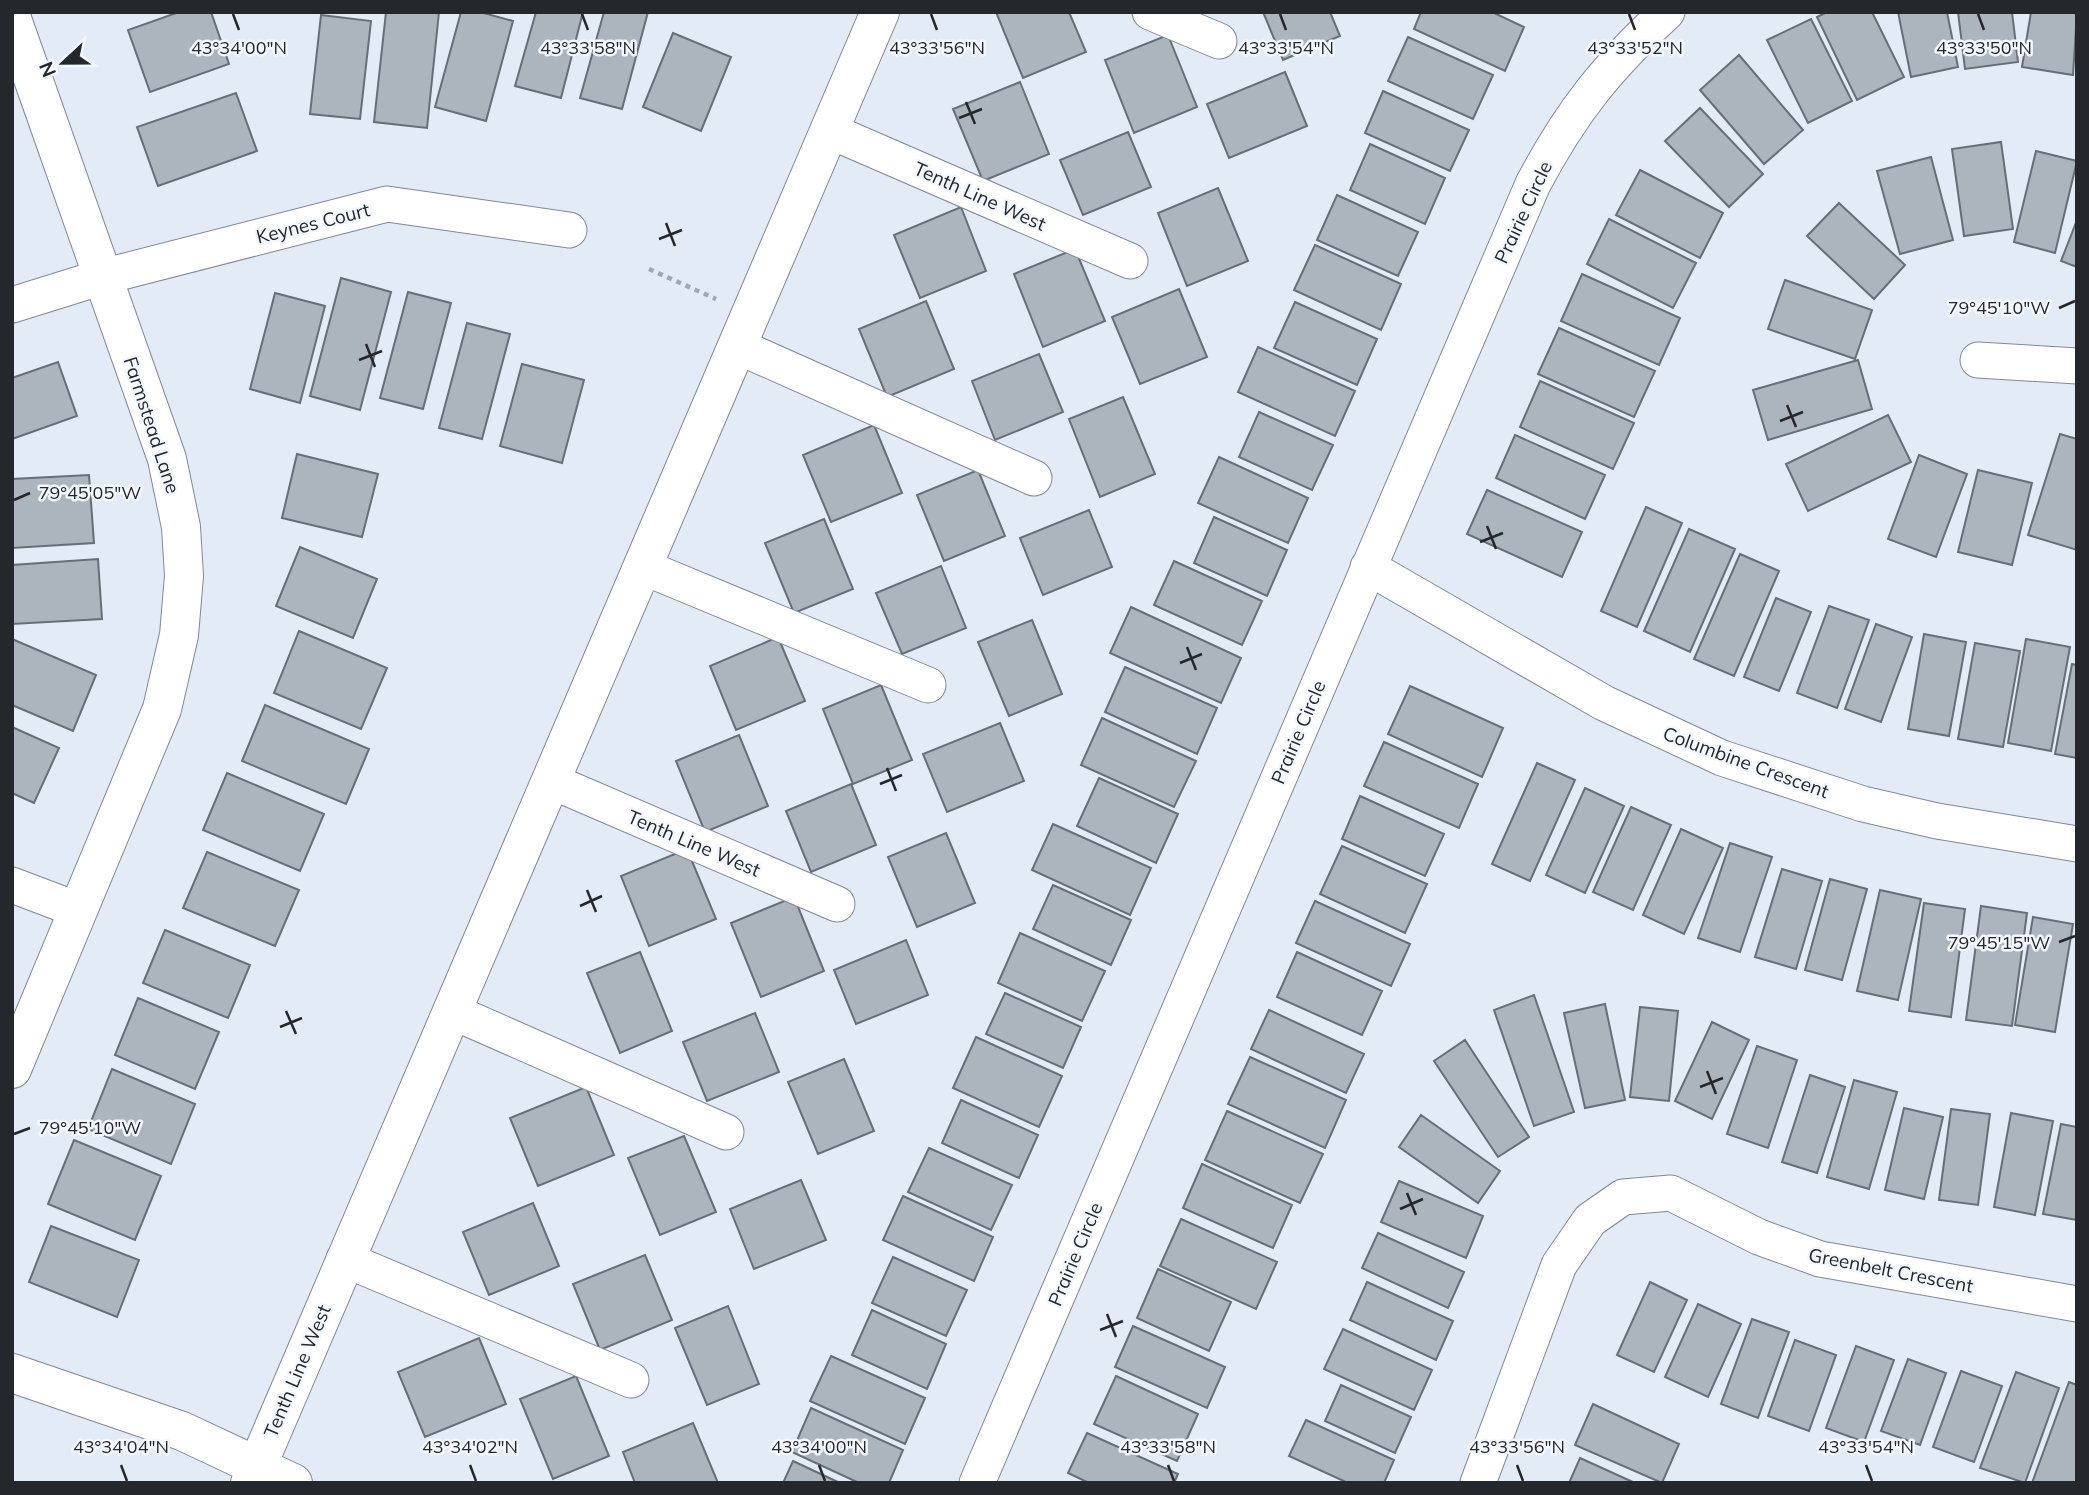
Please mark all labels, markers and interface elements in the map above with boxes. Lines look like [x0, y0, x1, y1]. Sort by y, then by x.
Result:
north arrow [28, 28, 98, 98]
text: 43°34'00"N [191, 36, 287, 59]
text: 43°33'58"N [540, 36, 636, 59]
text: 43°33'56"N [889, 36, 985, 59]
text: 43°33'54"N [1238, 36, 1334, 59]
text: 43°33'52"N [1587, 36, 1683, 59]
text: 43°33'50"N [1936, 36, 2032, 59]
text: N [33, 58, 61, 81]
street label: Tenth Line West [910, 156, 1050, 236]
street label: Prairie Circle [1489, 157, 1557, 267]
street label: Keynes Court [254, 197, 373, 249]
text: 79°45'10"W [1948, 296, 2050, 319]
street label: Farmstead Lane [119, 354, 185, 496]
text: 79°45'05"W [39, 481, 141, 504]
street label: Prairie Circle [1265, 677, 1331, 787]
street label: Columbine Crescent [1660, 721, 1832, 803]
street label: Tenth Line West [624, 804, 764, 882]
text: 79°45'15"W [1948, 931, 2050, 954]
text: 79°45'10"W [39, 1116, 141, 1139]
street label: Prairie Circle [1042, 1199, 1108, 1309]
street label: Greenbelt Crescent [1807, 1242, 1976, 1298]
street label: Tenth Line West [258, 1301, 336, 1441]
text: 43°34'04"N [73, 1435, 169, 1458]
text: 43°34'02"N [422, 1435, 518, 1458]
text: 43°34'00"N [771, 1435, 867, 1458]
text: 43°33'58"N [1120, 1435, 1216, 1458]
text: 43°33'56"N [1469, 1435, 1565, 1458]
text: 43°33'54"N [1818, 1435, 1914, 1458]

